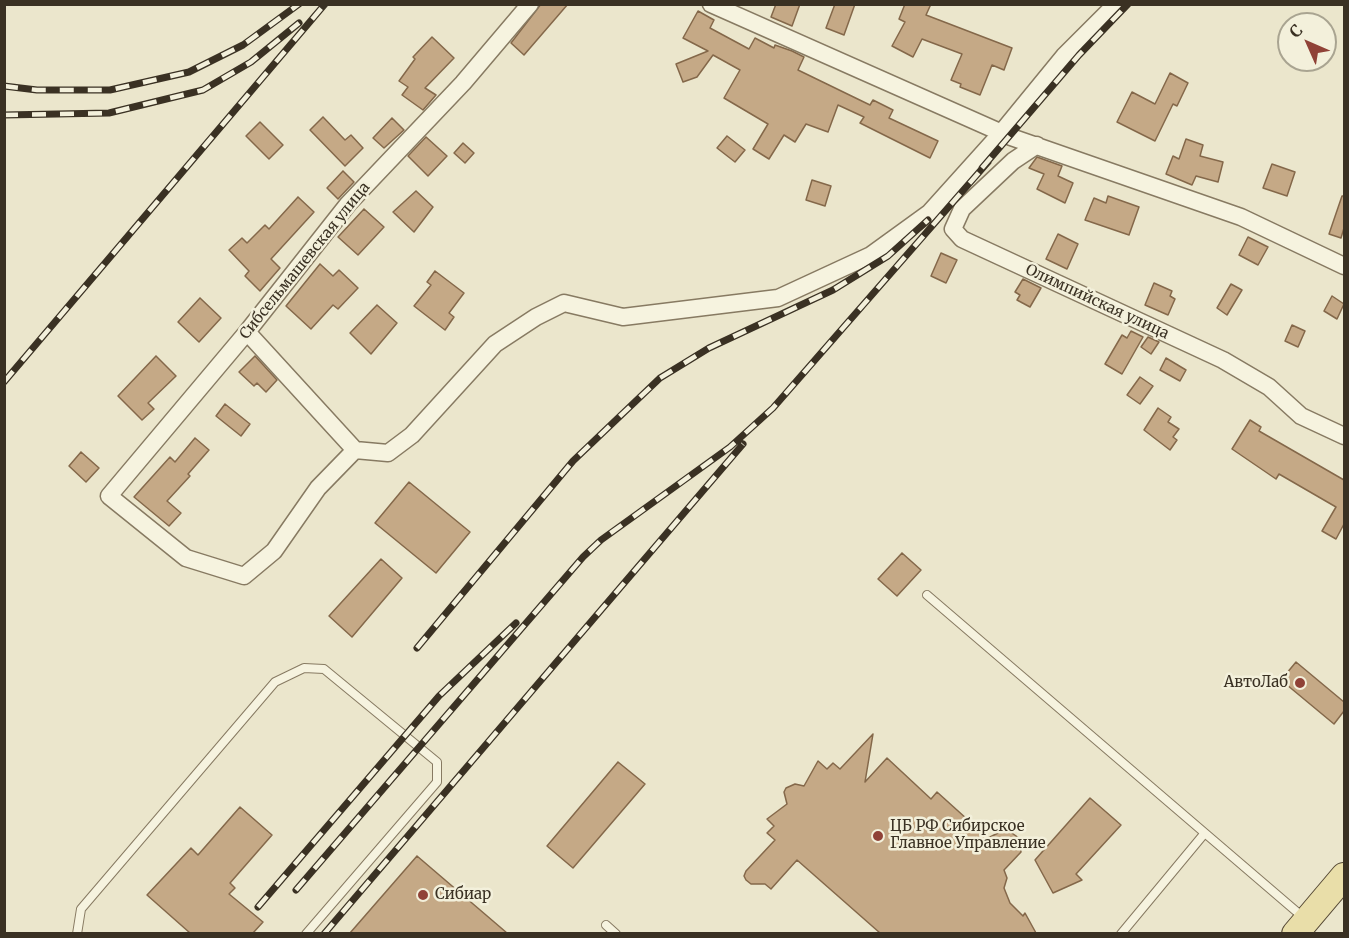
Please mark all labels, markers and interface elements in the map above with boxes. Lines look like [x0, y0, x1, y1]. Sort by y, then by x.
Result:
north arrow [1277, 12, 1337, 72]
text: С [1285, 20, 1307, 42]
street label: Сибсельмашевская улица [236, 179, 374, 343]
street label: Олимпийская улица [1022, 261, 1172, 343]
place label: АвтоЛаб [1224, 674, 1288, 692]
marker: АвтоЛаб [1293, 676, 1307, 690]
place label: ЦБ РФ Сибирское Главное Управление [890, 818, 1046, 853]
marker: ЦБ РФ Сибирское Главное Управление [871, 829, 885, 843]
place label: Сибиар [435, 886, 491, 904]
marker: Сибиар [416, 888, 430, 902]

